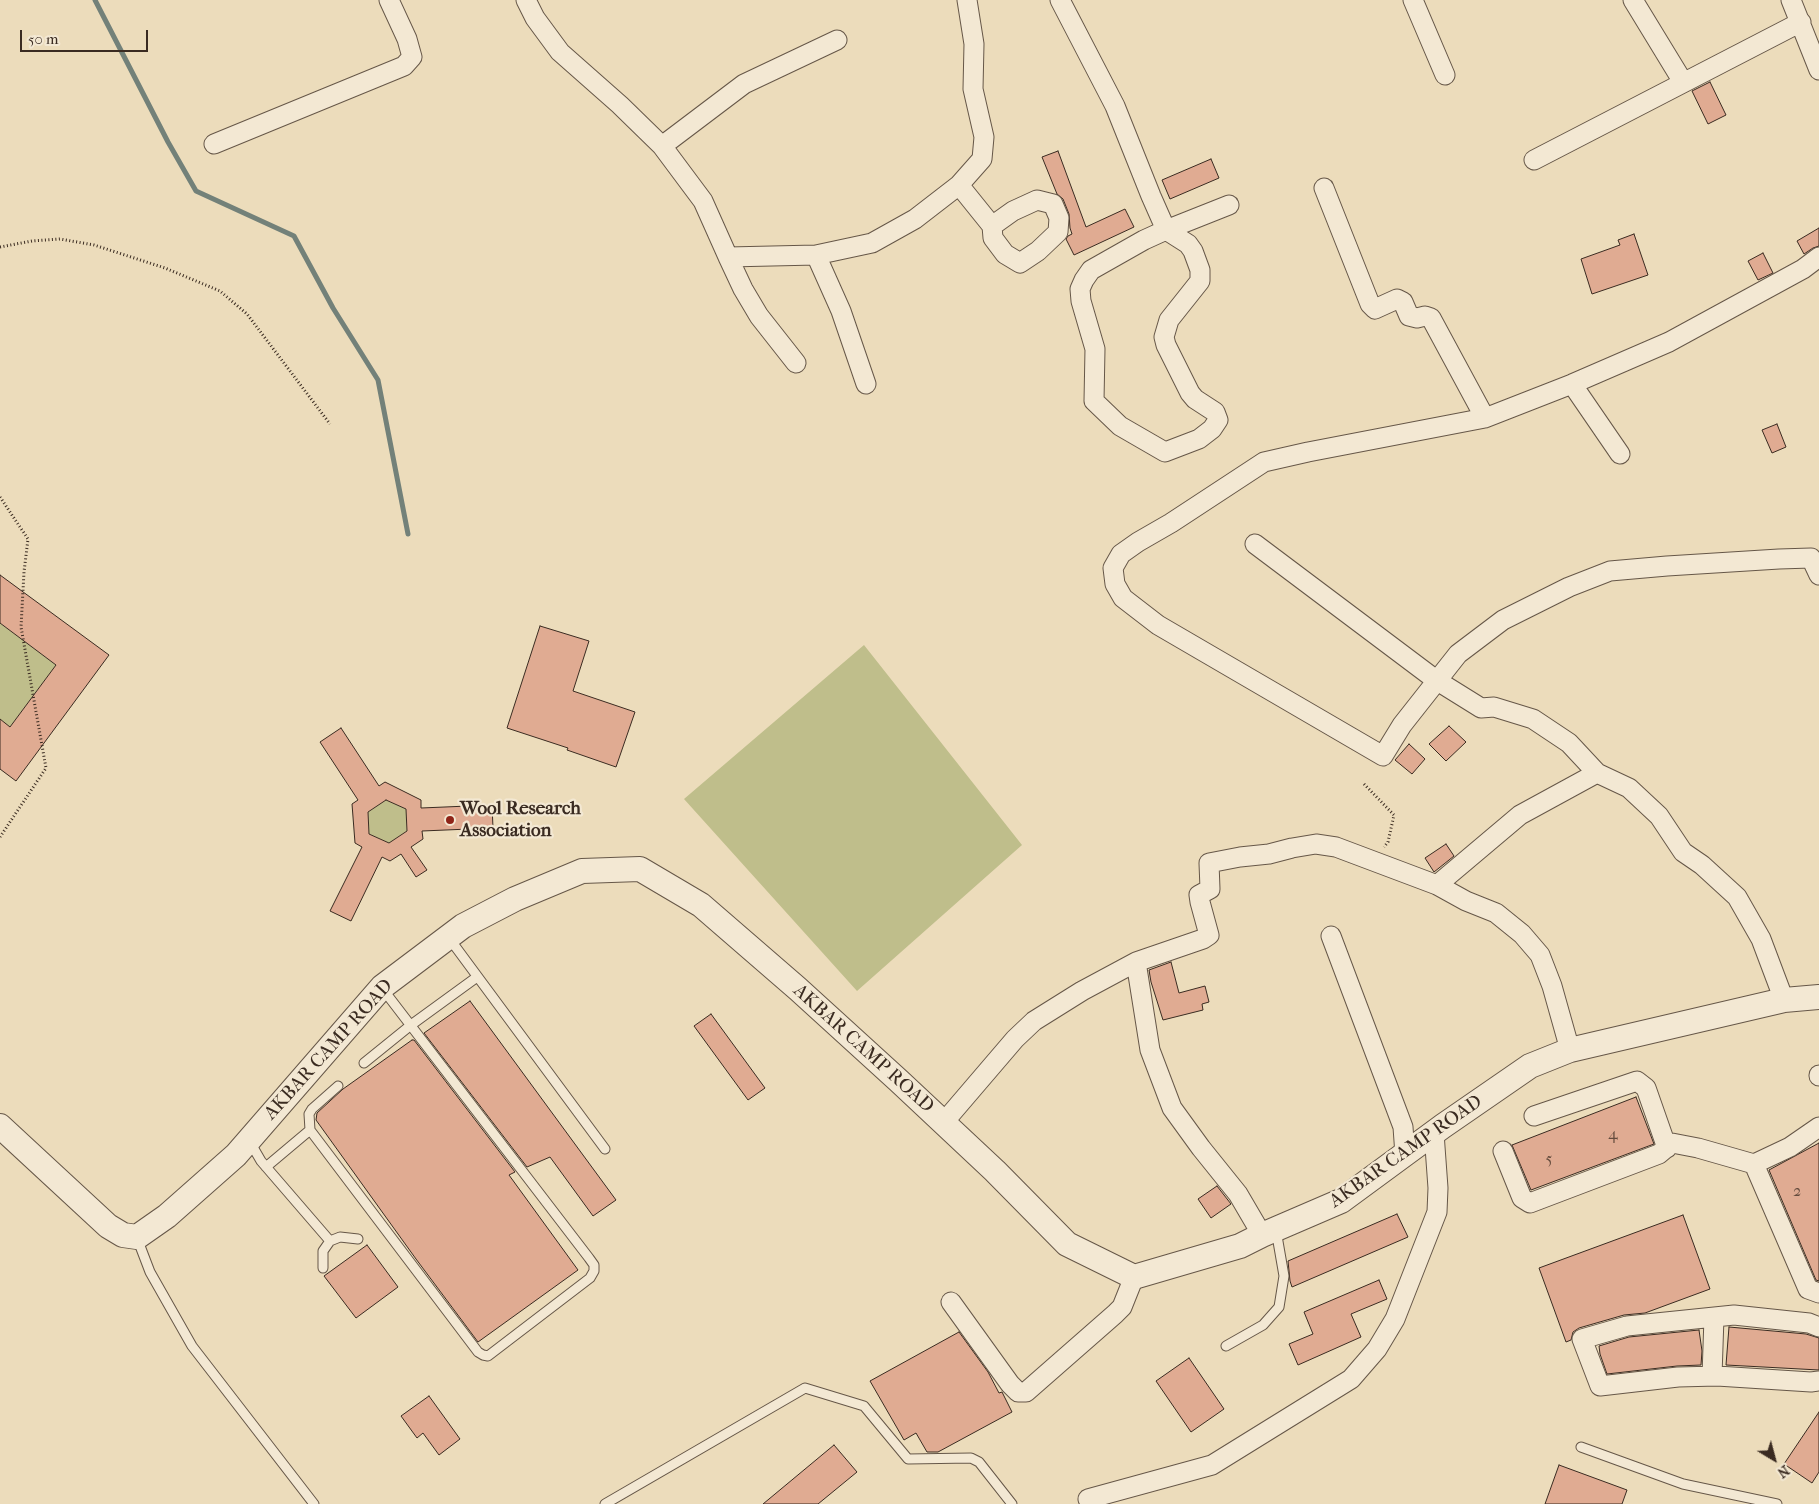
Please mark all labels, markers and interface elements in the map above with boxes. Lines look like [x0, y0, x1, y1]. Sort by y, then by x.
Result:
scale bar [22, 20, 150, 52]
text: 50 m [28, 30, 58, 48]
place label: Wool Research Association [460, 798, 581, 842]
marker: Wool Research Association [444, 814, 456, 826]
street label: AKBAR CAMP ROAD [260, 975, 398, 1125]
street label: AKBAR CAMP ROAD [788, 980, 938, 1118]
street label: AKBAR CAMP ROAD [1325, 1091, 1487, 1213]
house number: 4 [1608, 1125, 1618, 1145]
house number: 5 [1546, 1150, 1552, 1170]
house number: 2 [1793, 1182, 1801, 1202]
north arrow [1749, 1434, 1799, 1484]
text: N [1774, 1461, 1793, 1481]

